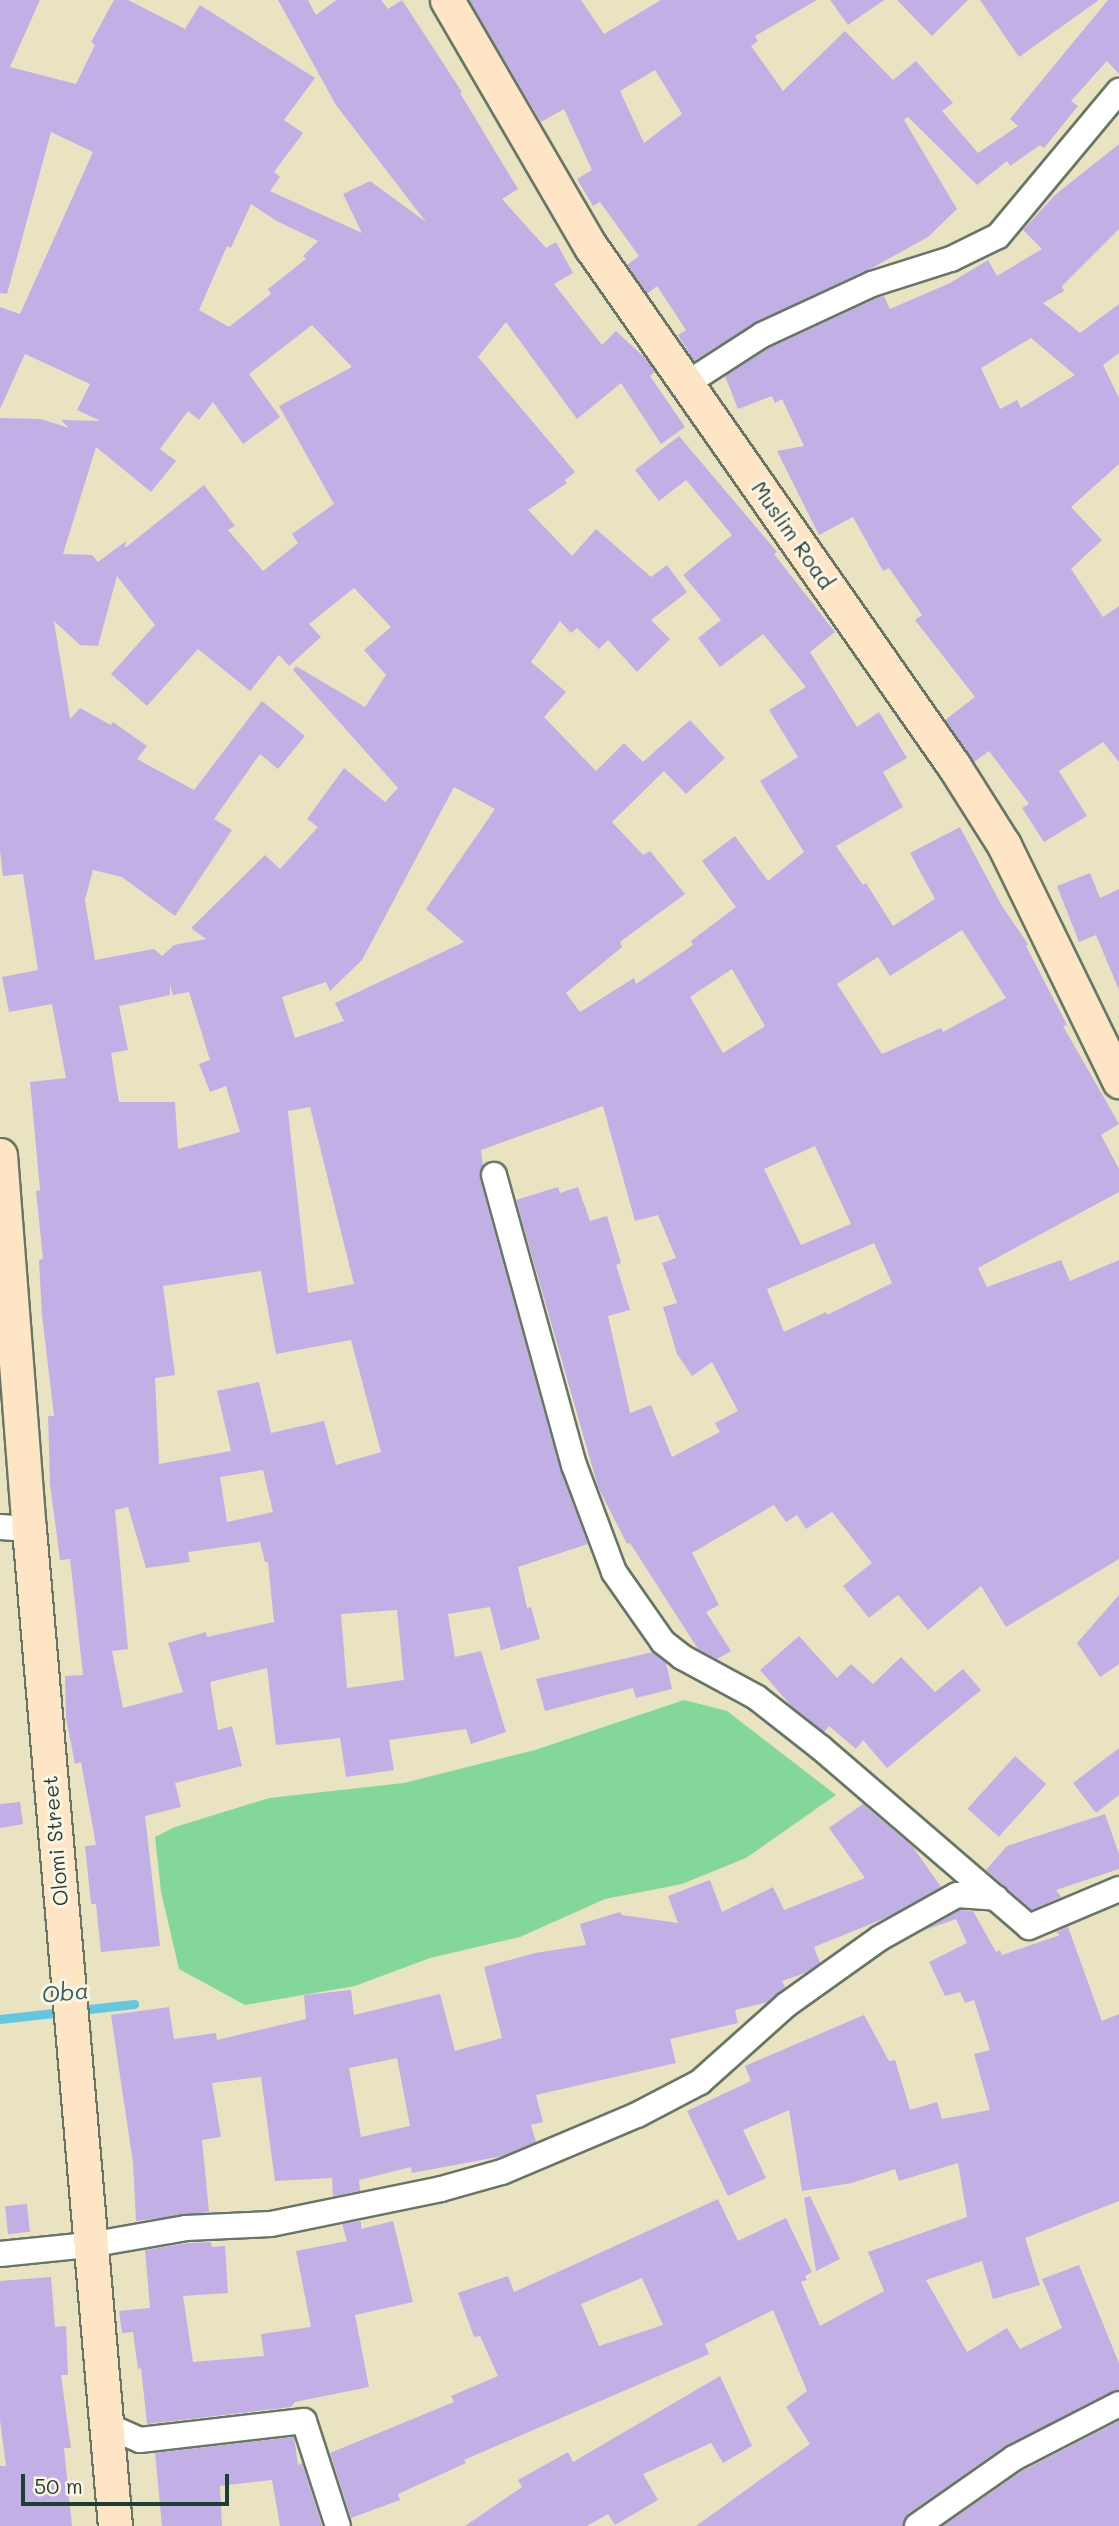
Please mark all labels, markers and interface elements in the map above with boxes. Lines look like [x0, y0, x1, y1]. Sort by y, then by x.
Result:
street label: Muslim Road [747, 476, 839, 594]
street label: Olomi Street [37, 1775, 73, 1907]
water label: Oba [40, 1976, 90, 2008]
scale bar [24, 2460, 233, 2504]
text: 50 m [34, 2472, 83, 2499]

